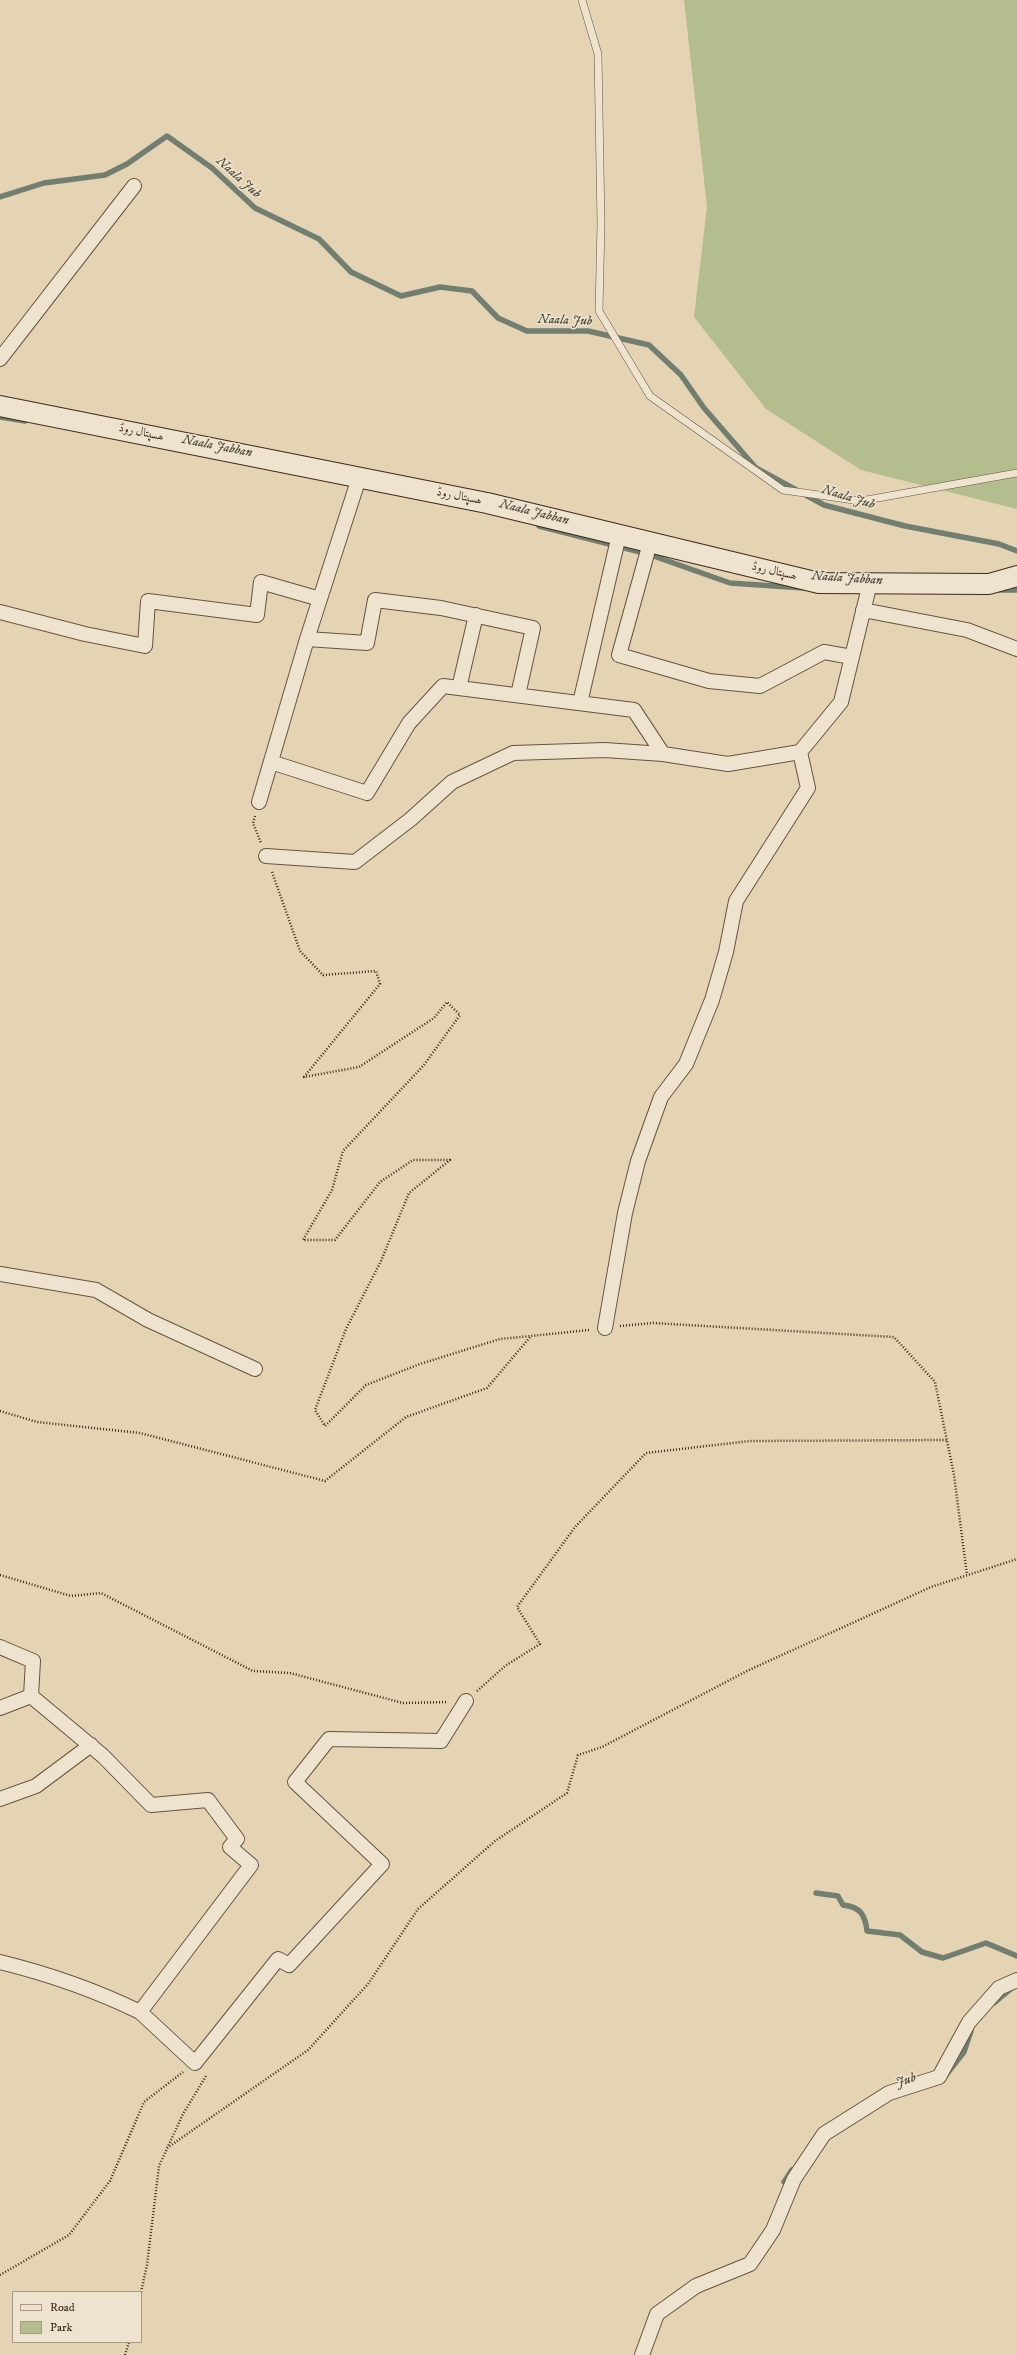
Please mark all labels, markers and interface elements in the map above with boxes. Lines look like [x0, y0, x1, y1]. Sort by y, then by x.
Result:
water label: Naala Jub [212, 154, 264, 202]
water label: Naala Jub [537, 312, 593, 330]
street label: ھسپتال روڈ [117, 421, 165, 445]
water label: Naala Jabban [180, 433, 254, 461]
water label: Naala Jub [819, 483, 877, 513]
street label: ھسپتال روڈ [435, 486, 483, 508]
water label: Naala Jabban [497, 497, 571, 529]
street label: ھسپتال روڈ [750, 560, 798, 584]
water label: Naala Jabban [811, 569, 883, 589]
water label: Jub [894, 2070, 918, 2092]
legend [12, 2291, 142, 2343]
text: Road [50, 2300, 75, 2315]
text: Park [50, 2320, 72, 2335]

